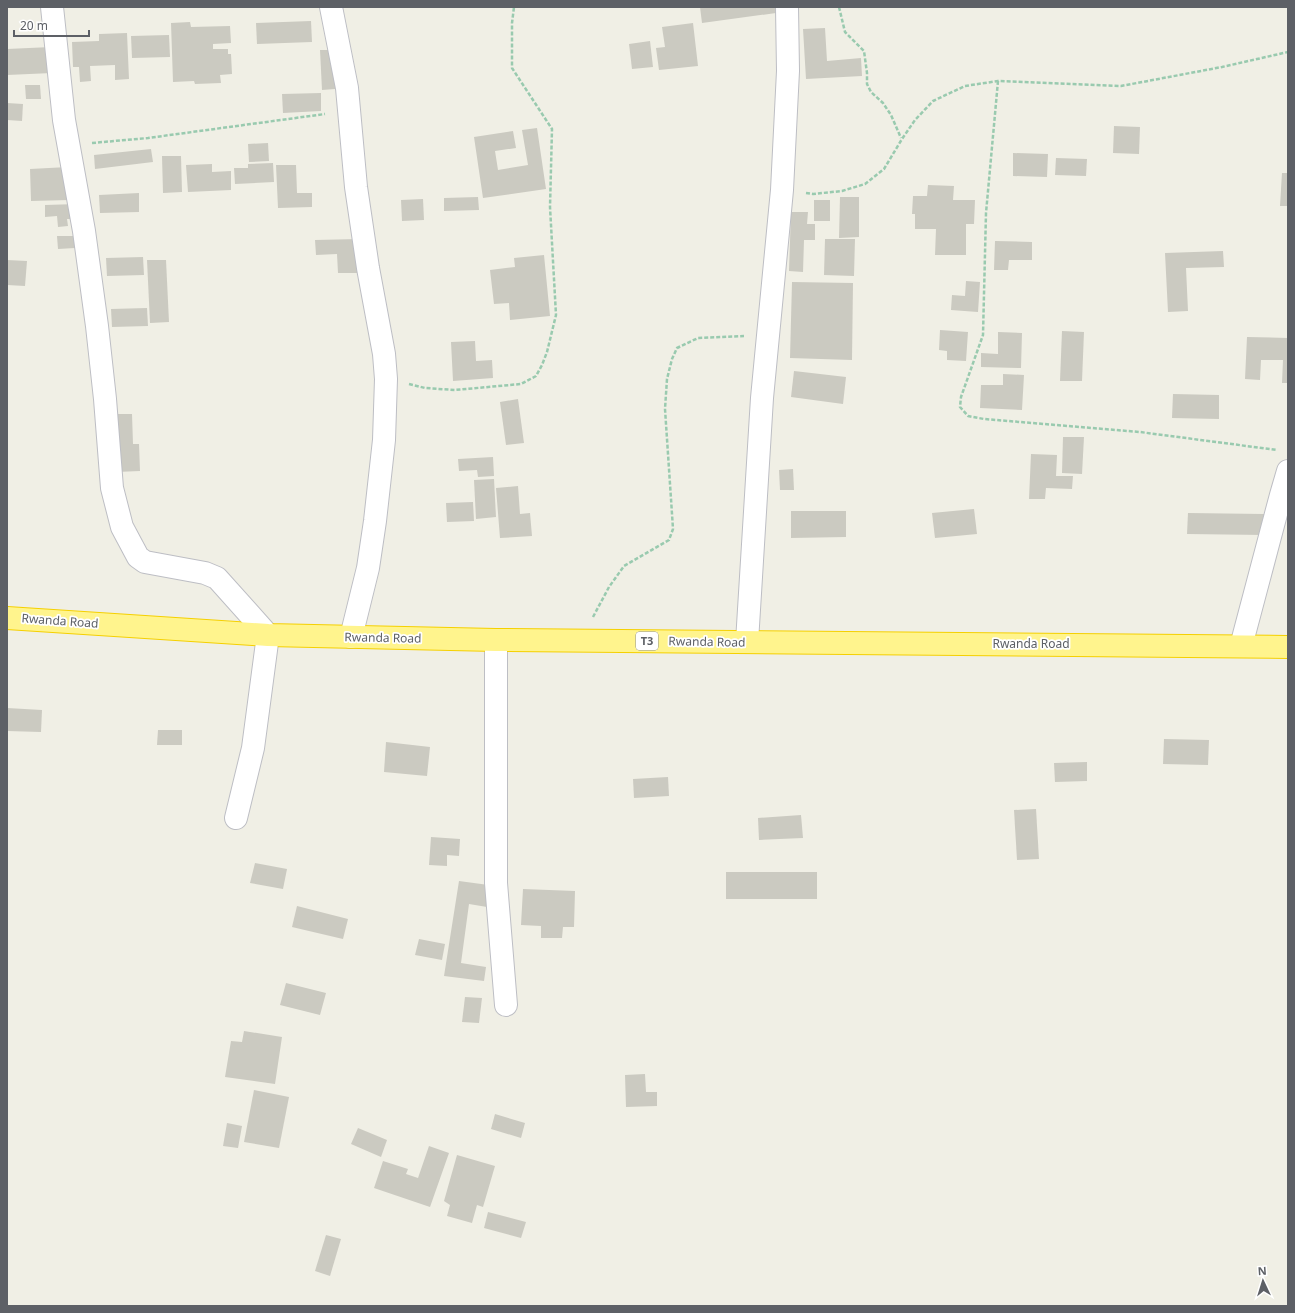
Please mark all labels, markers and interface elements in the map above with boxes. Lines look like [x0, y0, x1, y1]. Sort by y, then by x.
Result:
scale bar [14, 12, 89, 38]
text: 20 m [20, 17, 48, 34]
street label: Rwanda Road [21, 609, 99, 632]
street label: Rwanda Road [344, 628, 422, 647]
road number: T3 [636, 632, 658, 650]
street label: Rwanda Road [668, 632, 746, 651]
street label: Rwanda Road [992, 635, 1070, 652]
north arrow [1243, 1261, 1283, 1301]
text: N [1257, 1263, 1267, 1278]

